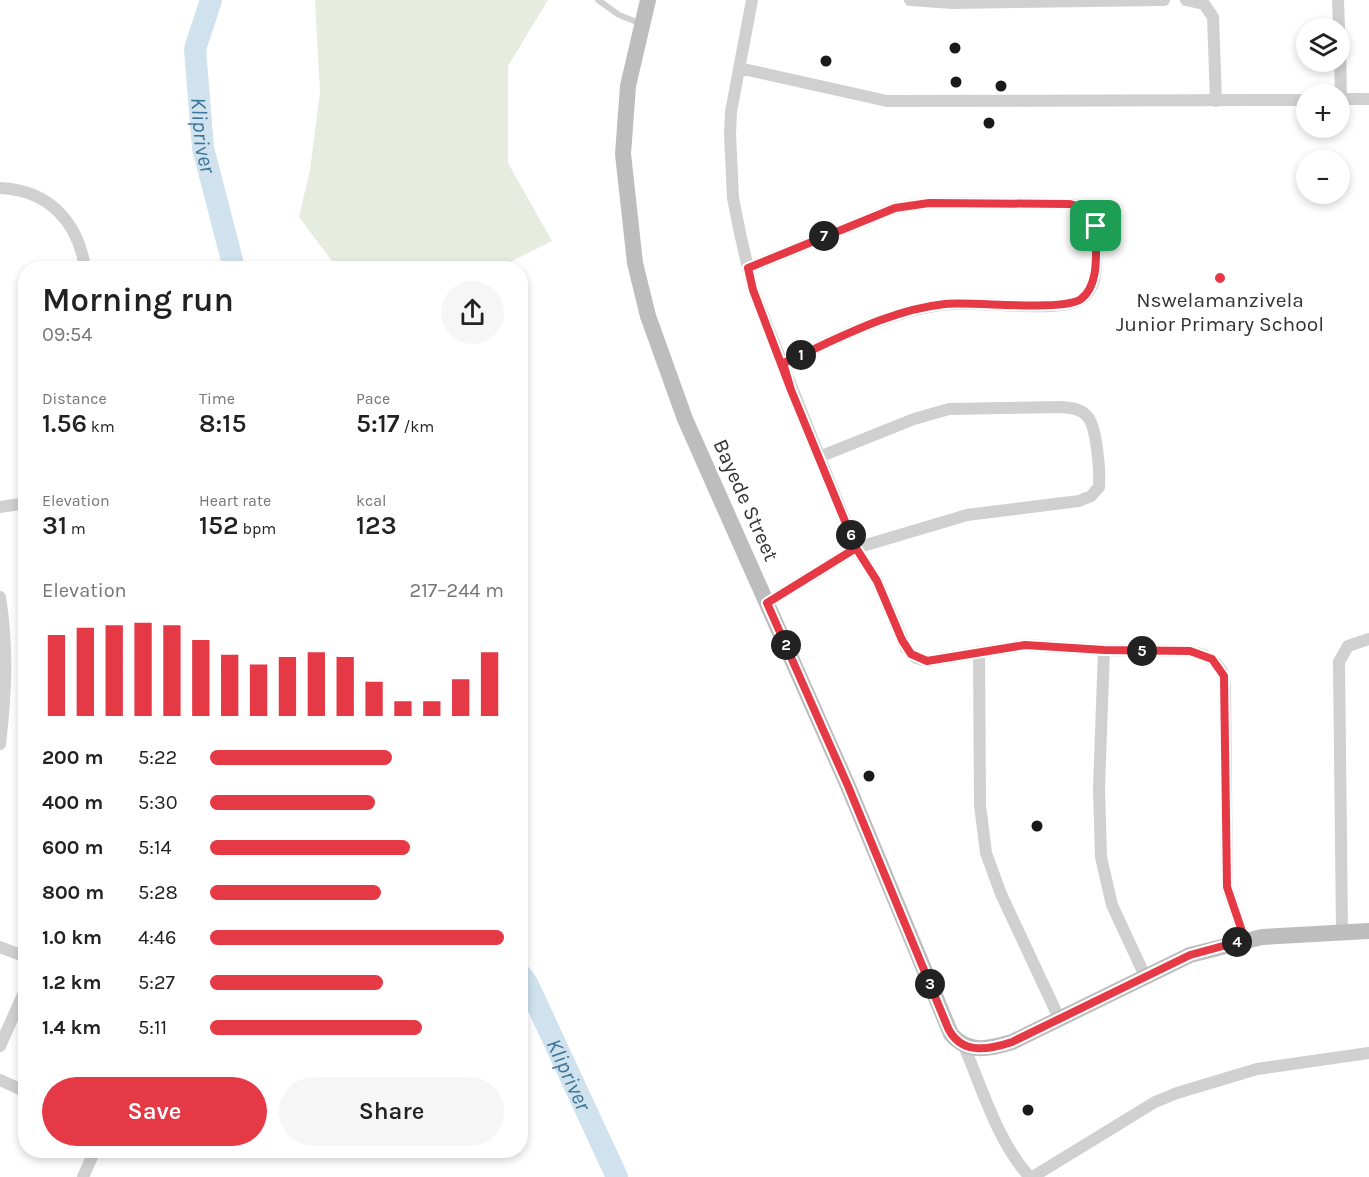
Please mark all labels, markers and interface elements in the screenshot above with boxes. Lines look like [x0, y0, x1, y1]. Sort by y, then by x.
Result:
map controls [1296, 18, 1350, 204]
button: layers [1296, 18, 1350, 72]
button: + [1296, 84, 1350, 138]
water label: Klipriver [185, 96, 221, 177]
button: − [1296, 150, 1350, 204]
pin [1070, 200, 1121, 251]
icon: arrive [1079, 209, 1112, 242]
pin: 7 [809, 221, 839, 251]
text: 7 [820, 226, 828, 245]
marker: Nswelamanzivela Junior Primary School [1213, 271, 1227, 285]
text: Morning run [42, 281, 234, 319]
button: share [441, 281, 504, 344]
place label: Nswelamanzivela Junior Primary School [1116, 288, 1324, 336]
text: 09:54 [42, 323, 93, 346]
pin: 1 [786, 340, 816, 370]
text: 1 [798, 345, 804, 364]
text: Distance [42, 389, 107, 408]
text: Time [199, 389, 235, 408]
text: Pace [356, 389, 390, 408]
text: 1.56 [42, 408, 87, 439]
text: 8:15 [199, 408, 246, 439]
text: 5:17 [356, 408, 400, 439]
text: km [87, 417, 115, 436]
text: /km [400, 417, 434, 436]
street label: Bayede Street [708, 435, 784, 565]
text: Elevation [42, 491, 110, 510]
text: Heart rate [199, 491, 271, 510]
text: kcal [356, 491, 387, 510]
text: 31 [42, 510, 67, 541]
text: 152 [199, 510, 239, 541]
text: 123 [356, 510, 397, 541]
text: m [67, 519, 86, 538]
text: bpm [239, 519, 276, 538]
pin: 6 [836, 520, 866, 550]
text: 6 [846, 525, 856, 544]
text: Elevation [42, 579, 127, 602]
text: 217–244 m [410, 579, 504, 602]
pin: 2 [771, 630, 801, 660]
text: 2 [781, 635, 791, 654]
pin: 5 [1127, 636, 1157, 666]
text: 5 [1137, 641, 1147, 660]
text: 200 m [42, 746, 103, 769]
text: 5:22 [138, 746, 177, 769]
text: 400 m [42, 791, 103, 814]
text: 5:30 [138, 791, 178, 814]
text: 600 m [42, 836, 103, 859]
text: 5:14 [138, 836, 172, 859]
text: 800 m [42, 881, 104, 904]
text: 5:28 [138, 881, 178, 904]
text: 1.0 km [42, 926, 102, 949]
text: 4:46 [138, 926, 176, 949]
pin: 4 [1222, 927, 1252, 957]
text: 4 [1232, 932, 1242, 951]
pin: 3 [915, 969, 945, 999]
text: 1.2 km [42, 971, 101, 994]
text: 5:27 [138, 971, 175, 994]
text: 3 [925, 974, 935, 993]
text: 1.4 km [42, 1016, 101, 1039]
text: 5:11 [138, 1016, 167, 1039]
water label: Klipriver [541, 1035, 597, 1116]
button: Save [42, 1077, 267, 1146]
button: Share [279, 1077, 504, 1146]

